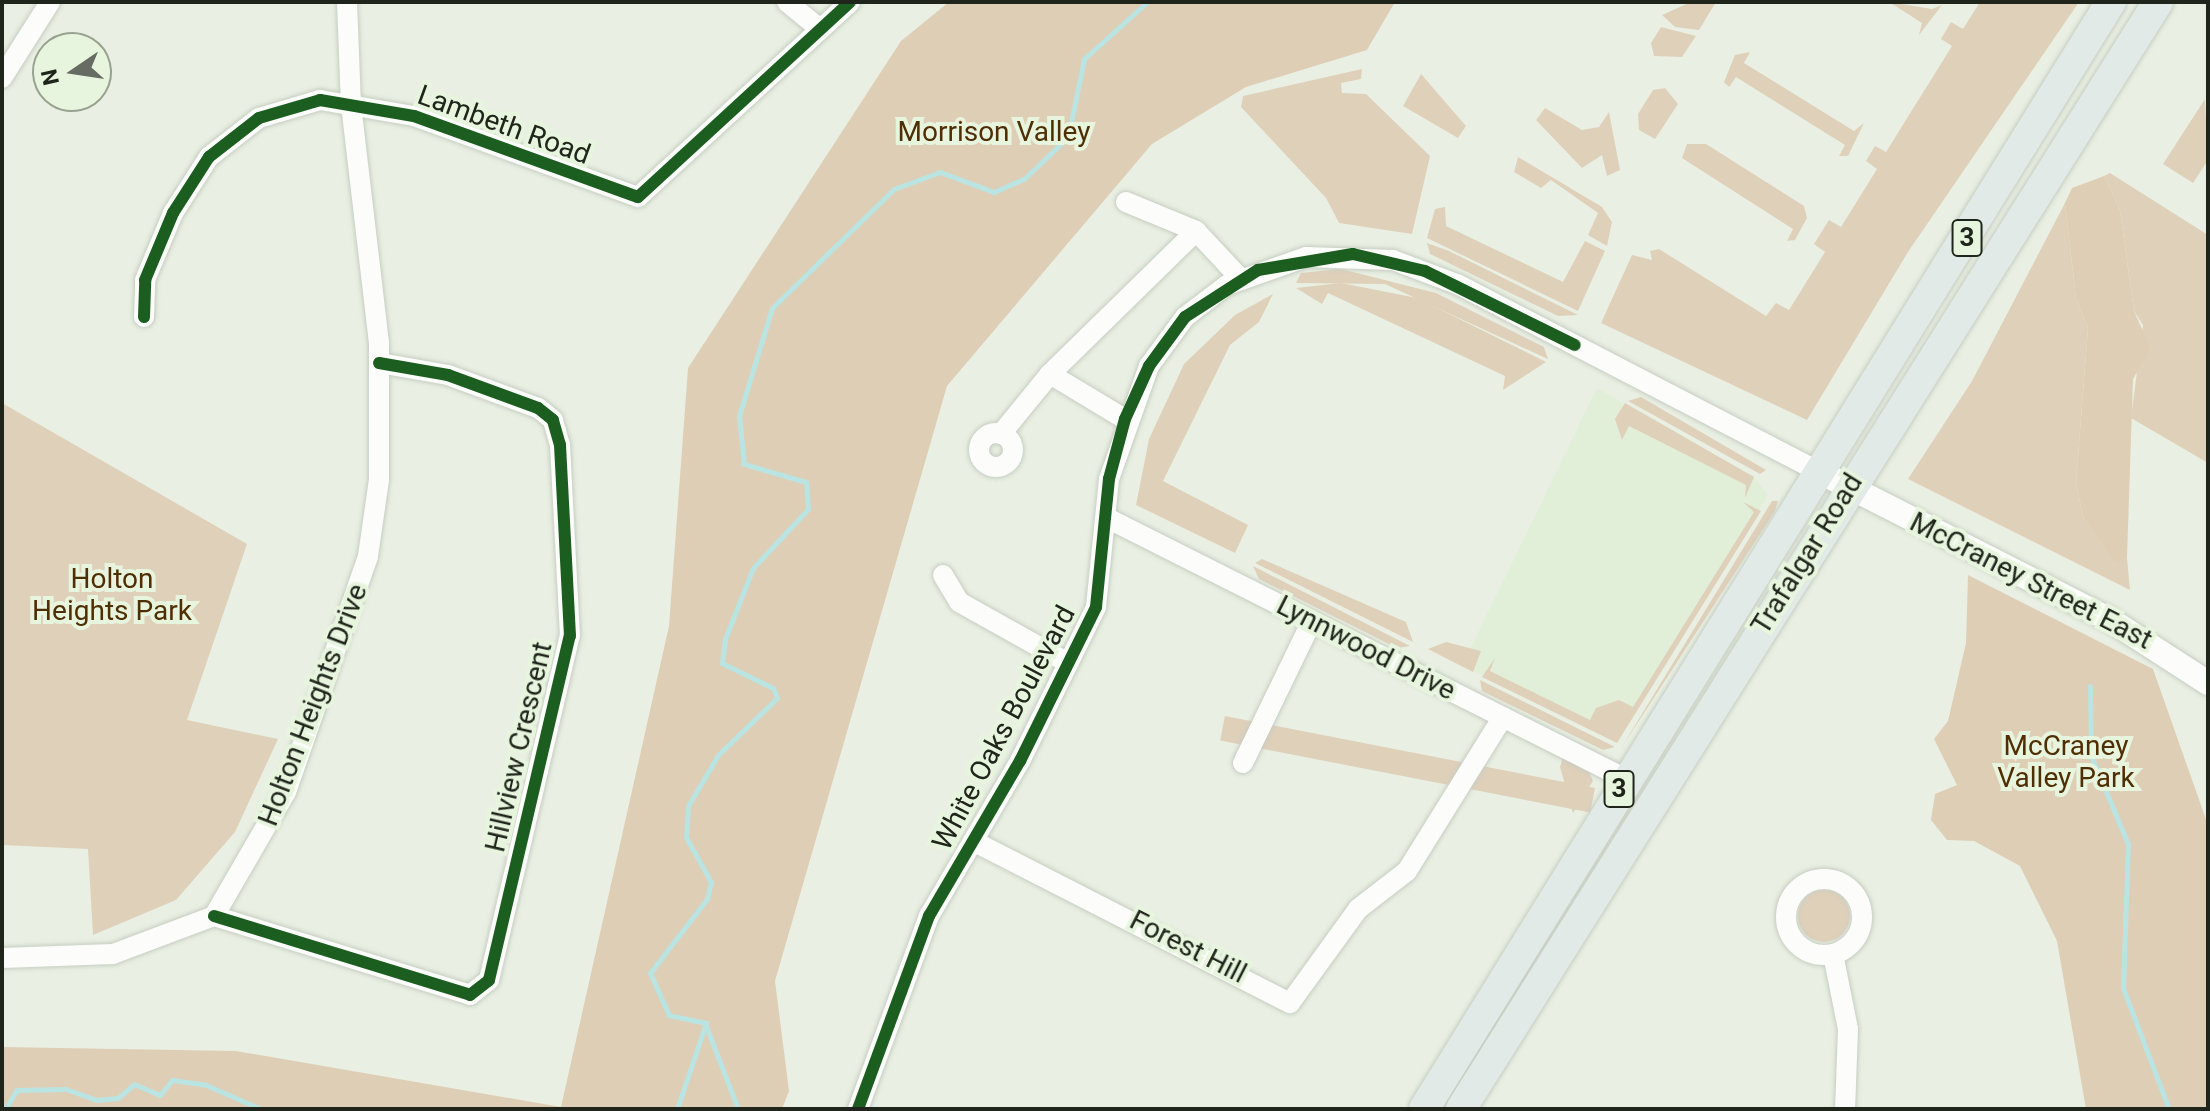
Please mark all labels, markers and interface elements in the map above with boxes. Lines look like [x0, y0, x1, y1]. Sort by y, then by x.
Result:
north arrow [32, 32, 112, 112]
text: N [36, 67, 64, 87]
street label: Lambeth Road [413, 78, 595, 172]
park label: Morrison Valley [898, 115, 1090, 149]
road number: 3 [1951, 216, 1983, 260]
street label: Trafalgar Road [1744, 467, 1870, 641]
street label: McCraney Street East [1904, 505, 2158, 657]
park label: Holton Heights Park [32, 562, 192, 628]
street label: Holton Heights Drive [251, 579, 375, 831]
street label: Lynnwood Drive [1271, 589, 1461, 707]
street label: White Oaks Boulevard [925, 600, 1083, 856]
street label: Hillview Crescent [479, 639, 559, 855]
park label: McCraney Valley Park [1997, 729, 2135, 795]
road number: 3 [1603, 767, 1635, 811]
street label: Forest Hill [1124, 903, 1252, 991]

